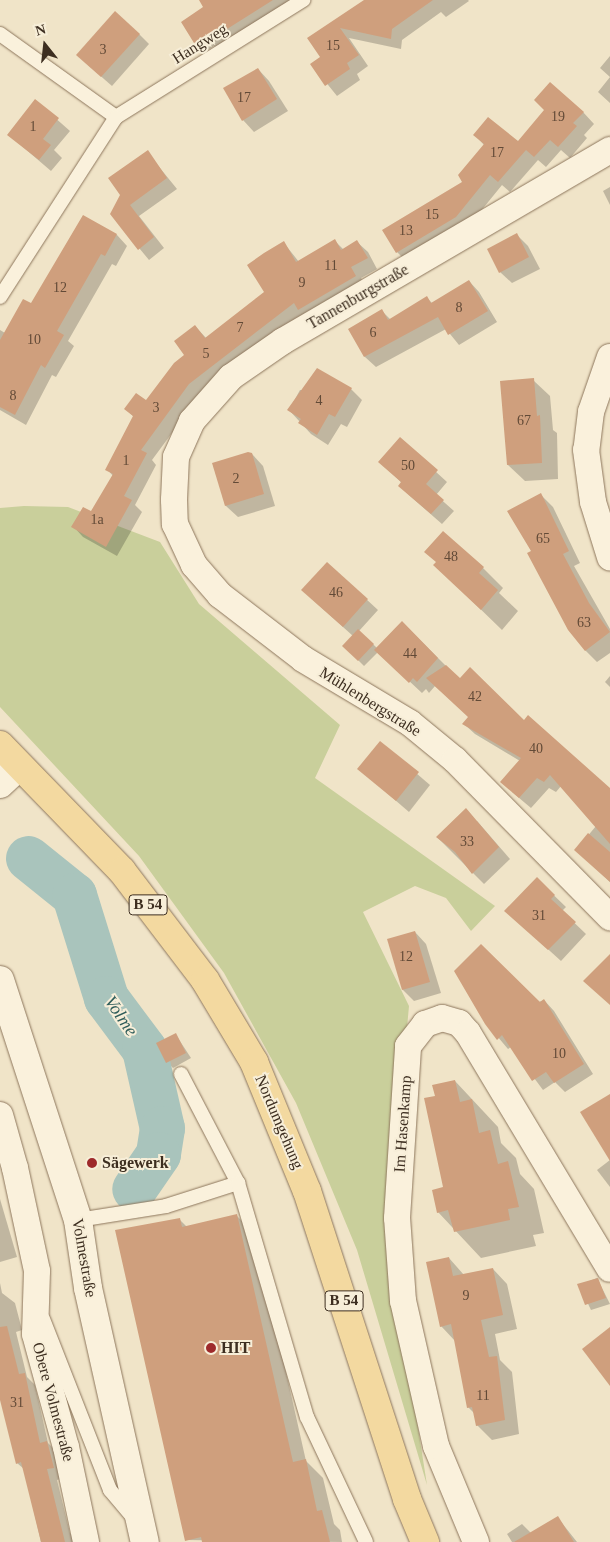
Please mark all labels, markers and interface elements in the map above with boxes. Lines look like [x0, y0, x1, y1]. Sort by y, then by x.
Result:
north arrow [20, 20, 70, 70]
street label: Hangweg [169, 20, 231, 68]
text: N [34, 21, 48, 39]
house number: 15 [326, 38, 340, 54]
house number: 3 [100, 42, 106, 58]
house number: 17 [237, 90, 251, 106]
house number: 19 [551, 109, 565, 125]
house number: 1 [29, 119, 36, 135]
house number: 17 [490, 145, 504, 161]
house number: 15 [425, 207, 439, 223]
house number: 13 [399, 223, 413, 239]
house number: 11 [324, 258, 338, 274]
street label: Tannenburgstraße [304, 260, 412, 334]
house number: 9 [298, 275, 306, 291]
house number: 12 [53, 280, 67, 296]
house number: 8 [456, 300, 462, 316]
house number: 7 [236, 320, 244, 336]
house number: 6 [369, 325, 376, 341]
house number: 10 [27, 332, 41, 348]
house number: 5 [202, 346, 210, 362]
house number: 8 [10, 388, 16, 404]
house number: 4 [316, 393, 322, 409]
house number: 3 [152, 400, 160, 416]
house number: 67 [517, 413, 531, 429]
house number: 1 [122, 453, 130, 469]
house number: 50 [401, 458, 415, 474]
house number: 2 [232, 471, 240, 487]
house number: 1a [90, 512, 104, 528]
house number: 65 [536, 531, 550, 547]
house number: 48 [444, 549, 458, 565]
house number: 46 [329, 585, 343, 601]
house number: 63 [577, 615, 591, 631]
house number: 44 [403, 646, 417, 662]
street label: Mühlenbergstraße [316, 663, 424, 741]
house number: 42 [468, 689, 482, 705]
house number: 40 [529, 741, 543, 757]
house number: 33 [460, 834, 474, 850]
road number: B 54 [128, 892, 168, 918]
house number: 31 [532, 908, 546, 924]
house number: 12 [399, 949, 413, 965]
water label: Volme [100, 992, 142, 1040]
house number: 10 [552, 1046, 566, 1062]
street label: Nordumgehung [251, 1072, 307, 1172]
street label: Im Hasenkamp [390, 1075, 416, 1173]
place label: Sägewerk [102, 1153, 169, 1173]
marker: Sägewerk [86, 1157, 98, 1169]
street label: Volmestraße [68, 1217, 100, 1299]
road number: B 54 [324, 1288, 364, 1314]
house number: 9 [462, 1288, 470, 1304]
place label: HIT [221, 1338, 250, 1358]
street label: Obere Volmestraße [28, 1340, 78, 1464]
marker: HIT [205, 1342, 217, 1354]
house number: 11 [476, 1388, 490, 1404]
house number: 31 [10, 1395, 24, 1411]

